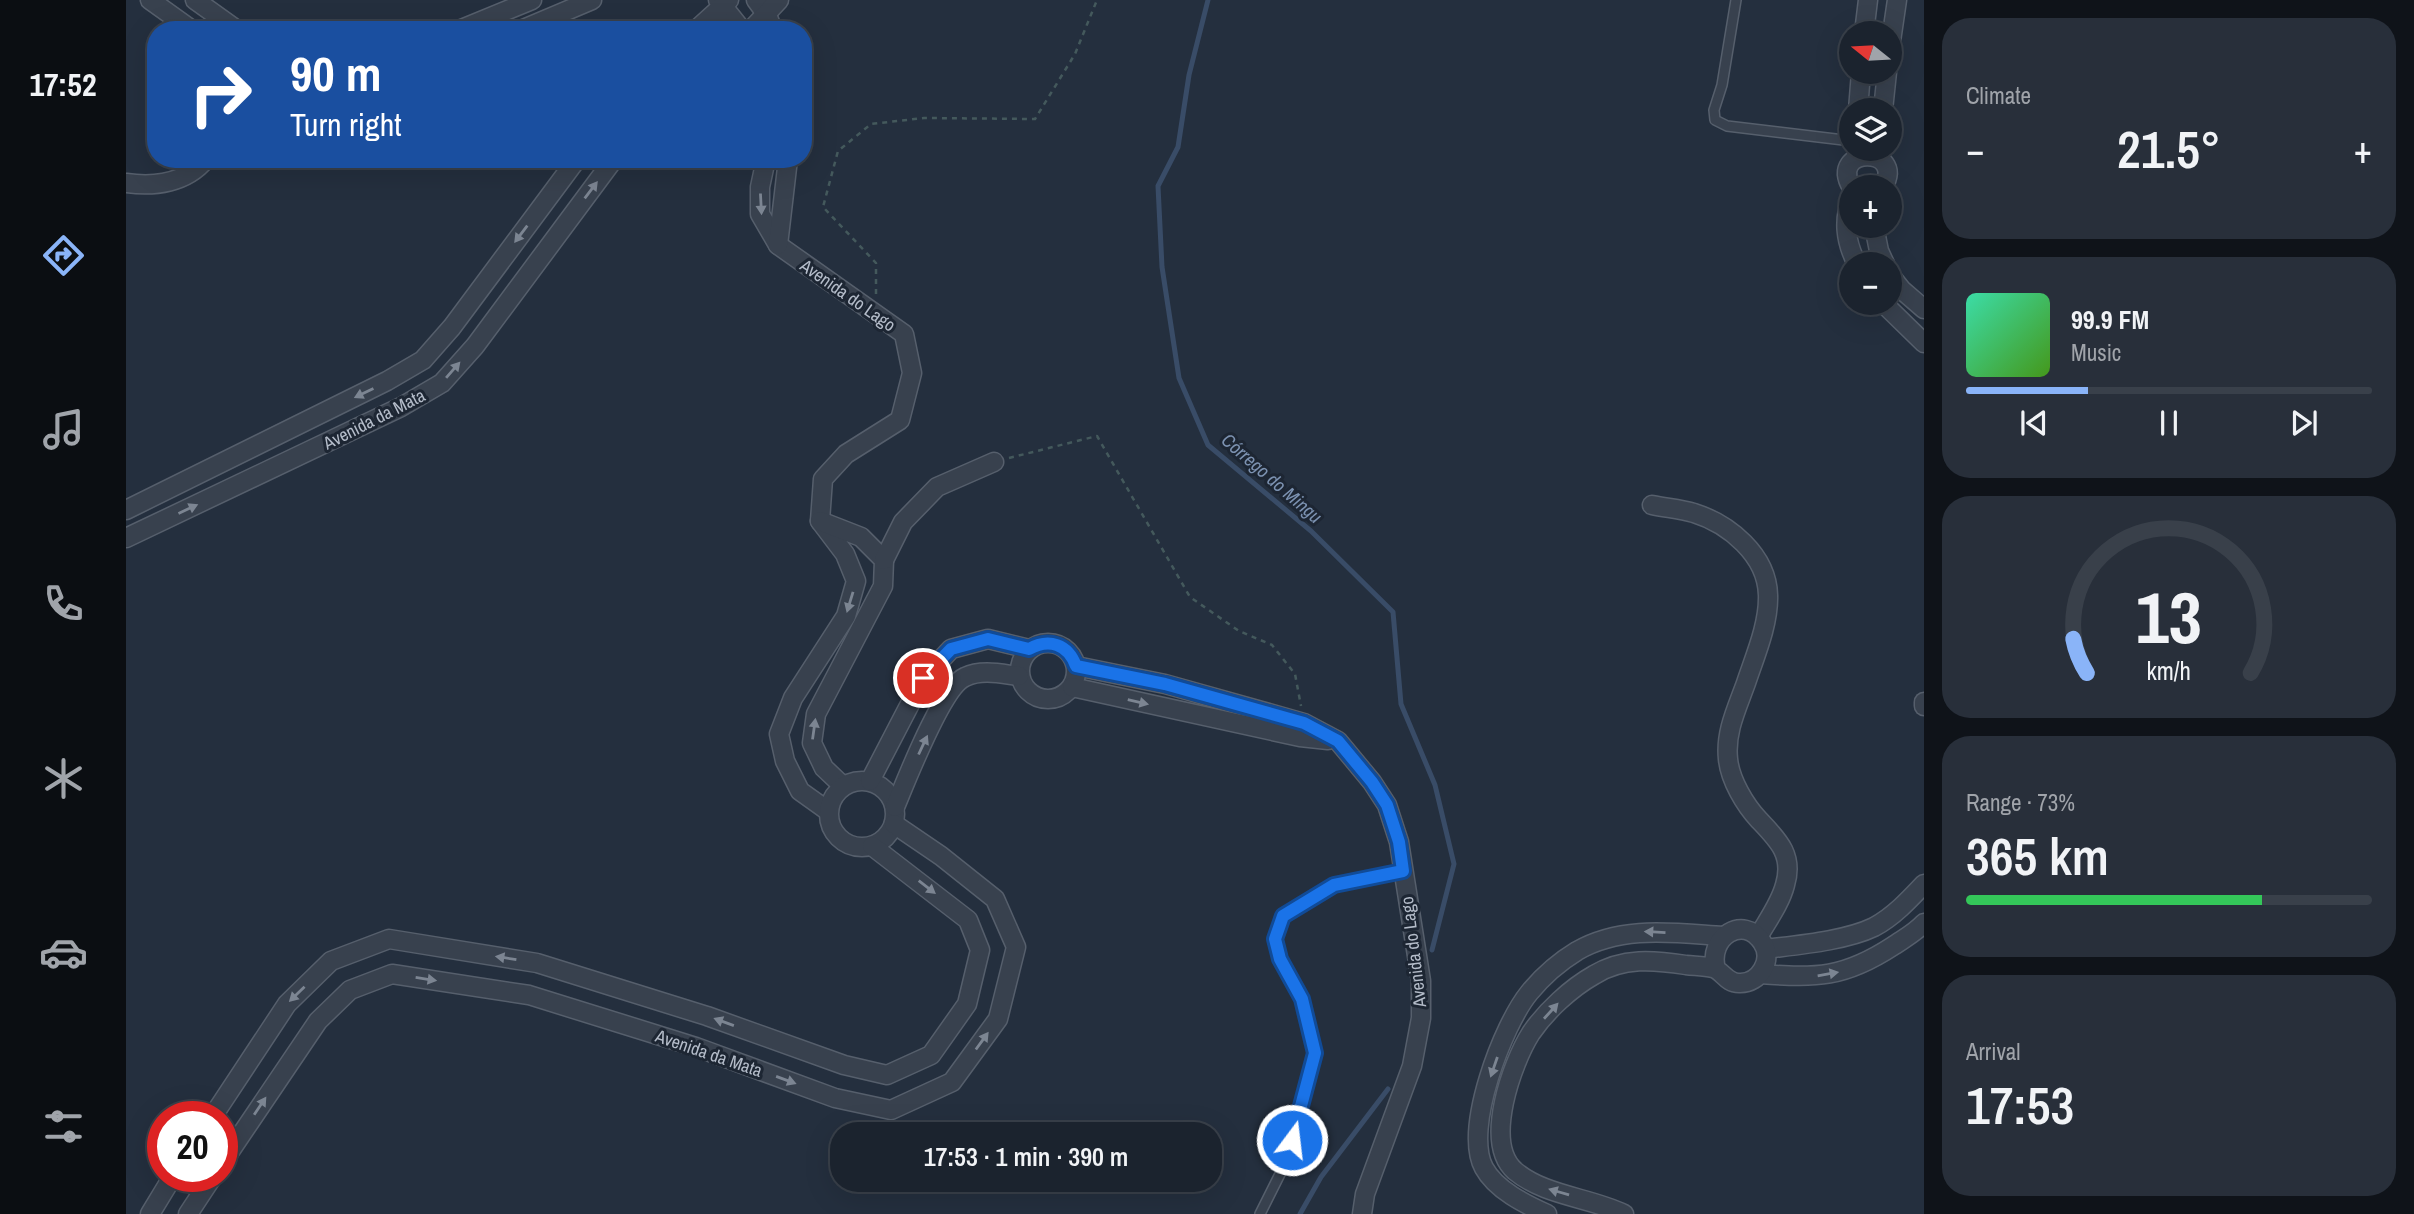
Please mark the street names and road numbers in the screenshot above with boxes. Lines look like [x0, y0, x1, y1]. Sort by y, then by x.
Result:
street label: Avenida do Lago [794, 252, 901, 337]
street label: Avenida da Mata [318, 383, 429, 456]
street label: Avenida do Lago [1394, 895, 1432, 1010]
street label: Avenida da Mata [651, 1023, 766, 1083]

